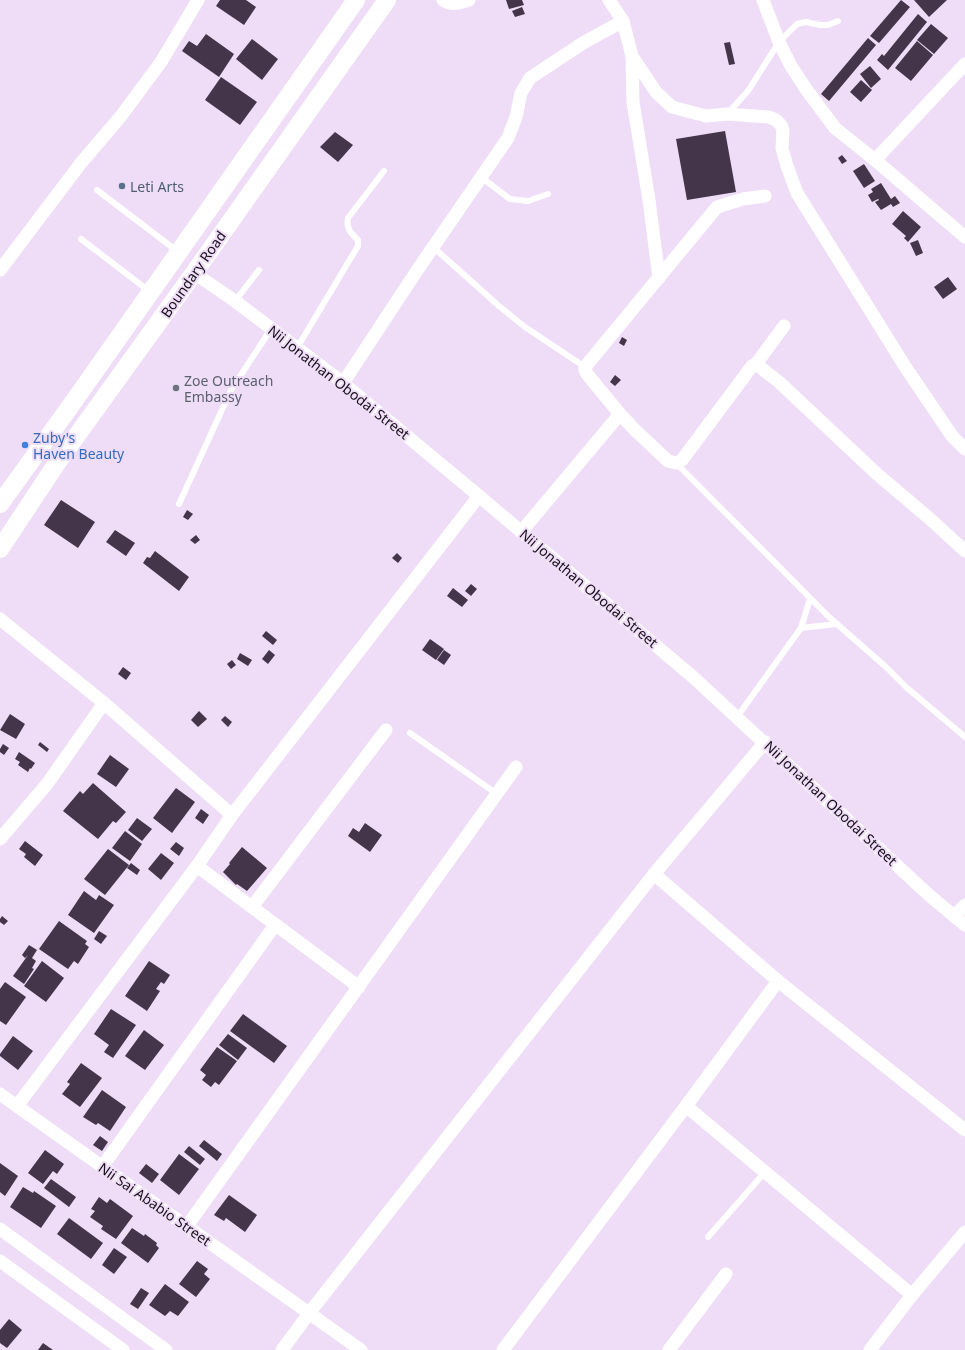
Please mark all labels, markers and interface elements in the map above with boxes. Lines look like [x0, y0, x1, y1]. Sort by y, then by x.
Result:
place label: Leti Arts [130, 177, 184, 196]
marker: Leti Arts [117, 181, 127, 191]
street label: Boundary Road [156, 227, 230, 321]
street label: Nii Jonathan Obodai Street [264, 321, 414, 443]
place label: Zoe Outreach Embassy [184, 371, 273, 406]
marker: Zoe Outreach Embassy [171, 383, 181, 393]
place label: Zuby's Haven Beauty [33, 428, 125, 463]
marker: Zuby's Haven Beauty [20, 440, 30, 450]
street label: Nii Jonathan Obodai Street [516, 524, 662, 652]
street label: Nii Jonathan Obodai Street [761, 736, 901, 870]
street label: Nii Sai Ababio Street [95, 1158, 215, 1250]

